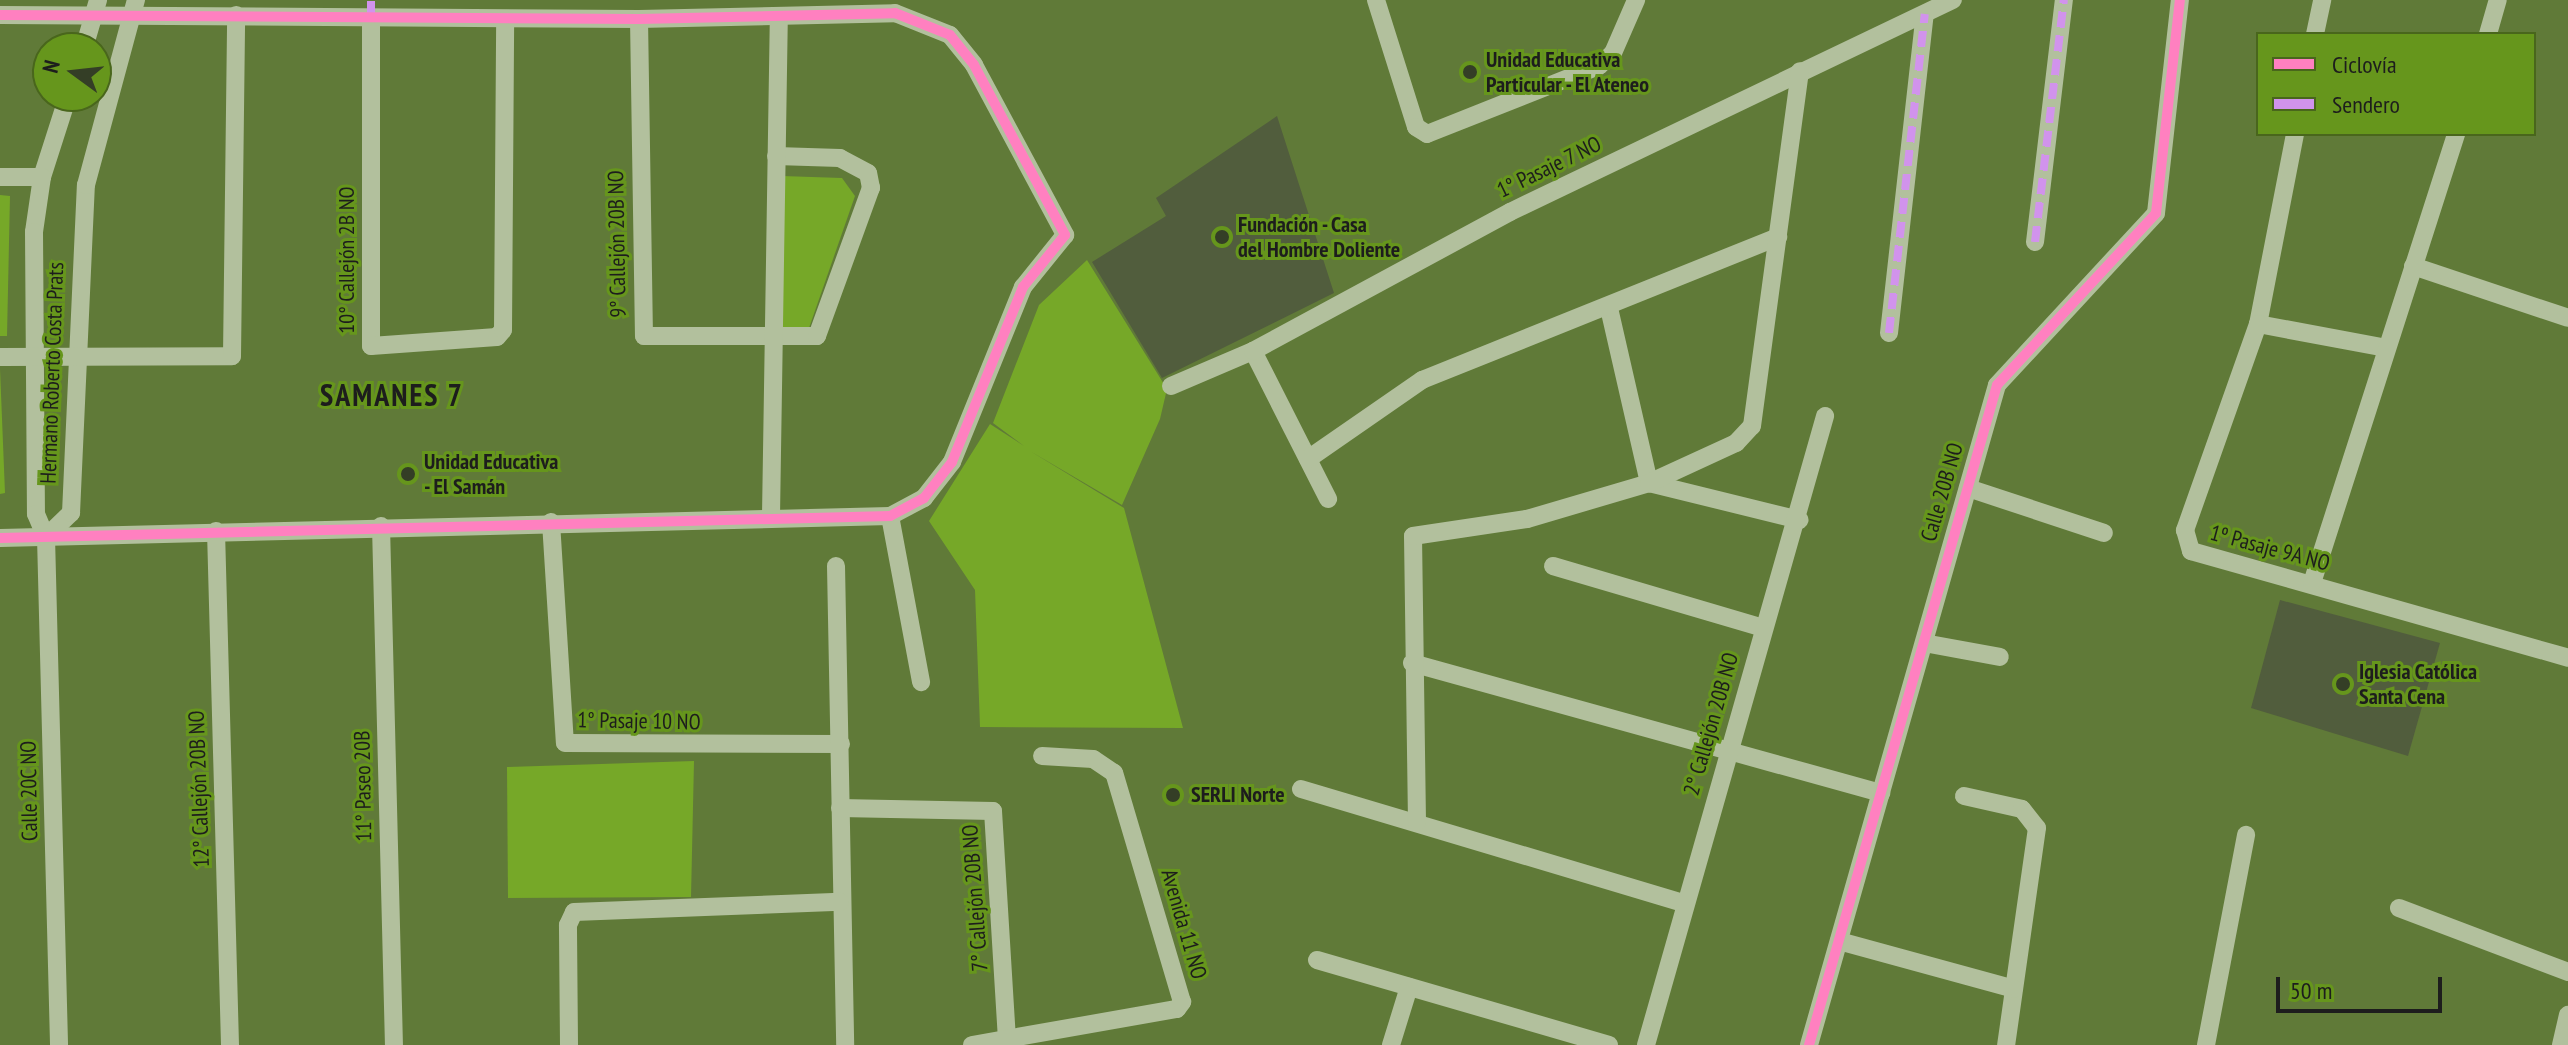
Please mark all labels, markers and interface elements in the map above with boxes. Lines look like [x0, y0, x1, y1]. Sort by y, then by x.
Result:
north arrow [32, 32, 112, 112]
legend [2256, 32, 2536, 136]
place label: Unidad Educativa Particular - El Ateneo [1486, 46, 1652, 98]
text: Ciclovía [2332, 49, 2397, 80]
text: N [36, 57, 66, 76]
marker: Unidad Educativa Particular - El Ateneo [1461, 63, 1479, 81]
text: Sendero [2332, 89, 2400, 120]
street label: 1° Pasaje 7 NO [1492, 130, 1606, 204]
street label: 9° Callejón 20B NO [603, 170, 631, 318]
street label: 10° Callejón 2B NO [334, 186, 360, 334]
place label: Fundación - Casa del Hombre Doliente [1238, 211, 1400, 262]
marker: Fundación - Casa del Hombre Doliente [1213, 228, 1231, 246]
street label: Hermano Roberto Costa Prats [35, 262, 69, 484]
district label: SAMANES 7 [320, 377, 464, 413]
street label: Calle 20B NO [1915, 440, 1969, 544]
place label: Unidad Educativa - El Samán [424, 448, 558, 500]
marker: Unidad Educativa - El Samán [399, 465, 417, 483]
street label: 1º Pasaje 9A NO [2207, 519, 2333, 577]
street label: 2° Callejón 20B NO [1678, 650, 1744, 798]
place label: Iglesia Católica Santa Cena [2359, 658, 2477, 710]
marker: Iglesia Católica Santa Cena [2334, 675, 2352, 693]
street label: 1° Pasaje 10 NO [577, 707, 701, 735]
street label: 12° Callejón 20B NO [183, 710, 215, 868]
street label: 11° Paseo 20B [349, 730, 377, 842]
street label: Calle 20C NO [15, 740, 43, 842]
place label: SERLI Norte [1191, 782, 1285, 808]
marker: SERLI Norte [1162, 784, 1184, 806]
street label: 7° Callejón 20B NO [957, 824, 993, 972]
street label: Avenida 11 NO [1156, 866, 1212, 982]
scale bar [2280, 961, 2446, 1011]
text: 50 m [2290, 975, 2332, 1006]

